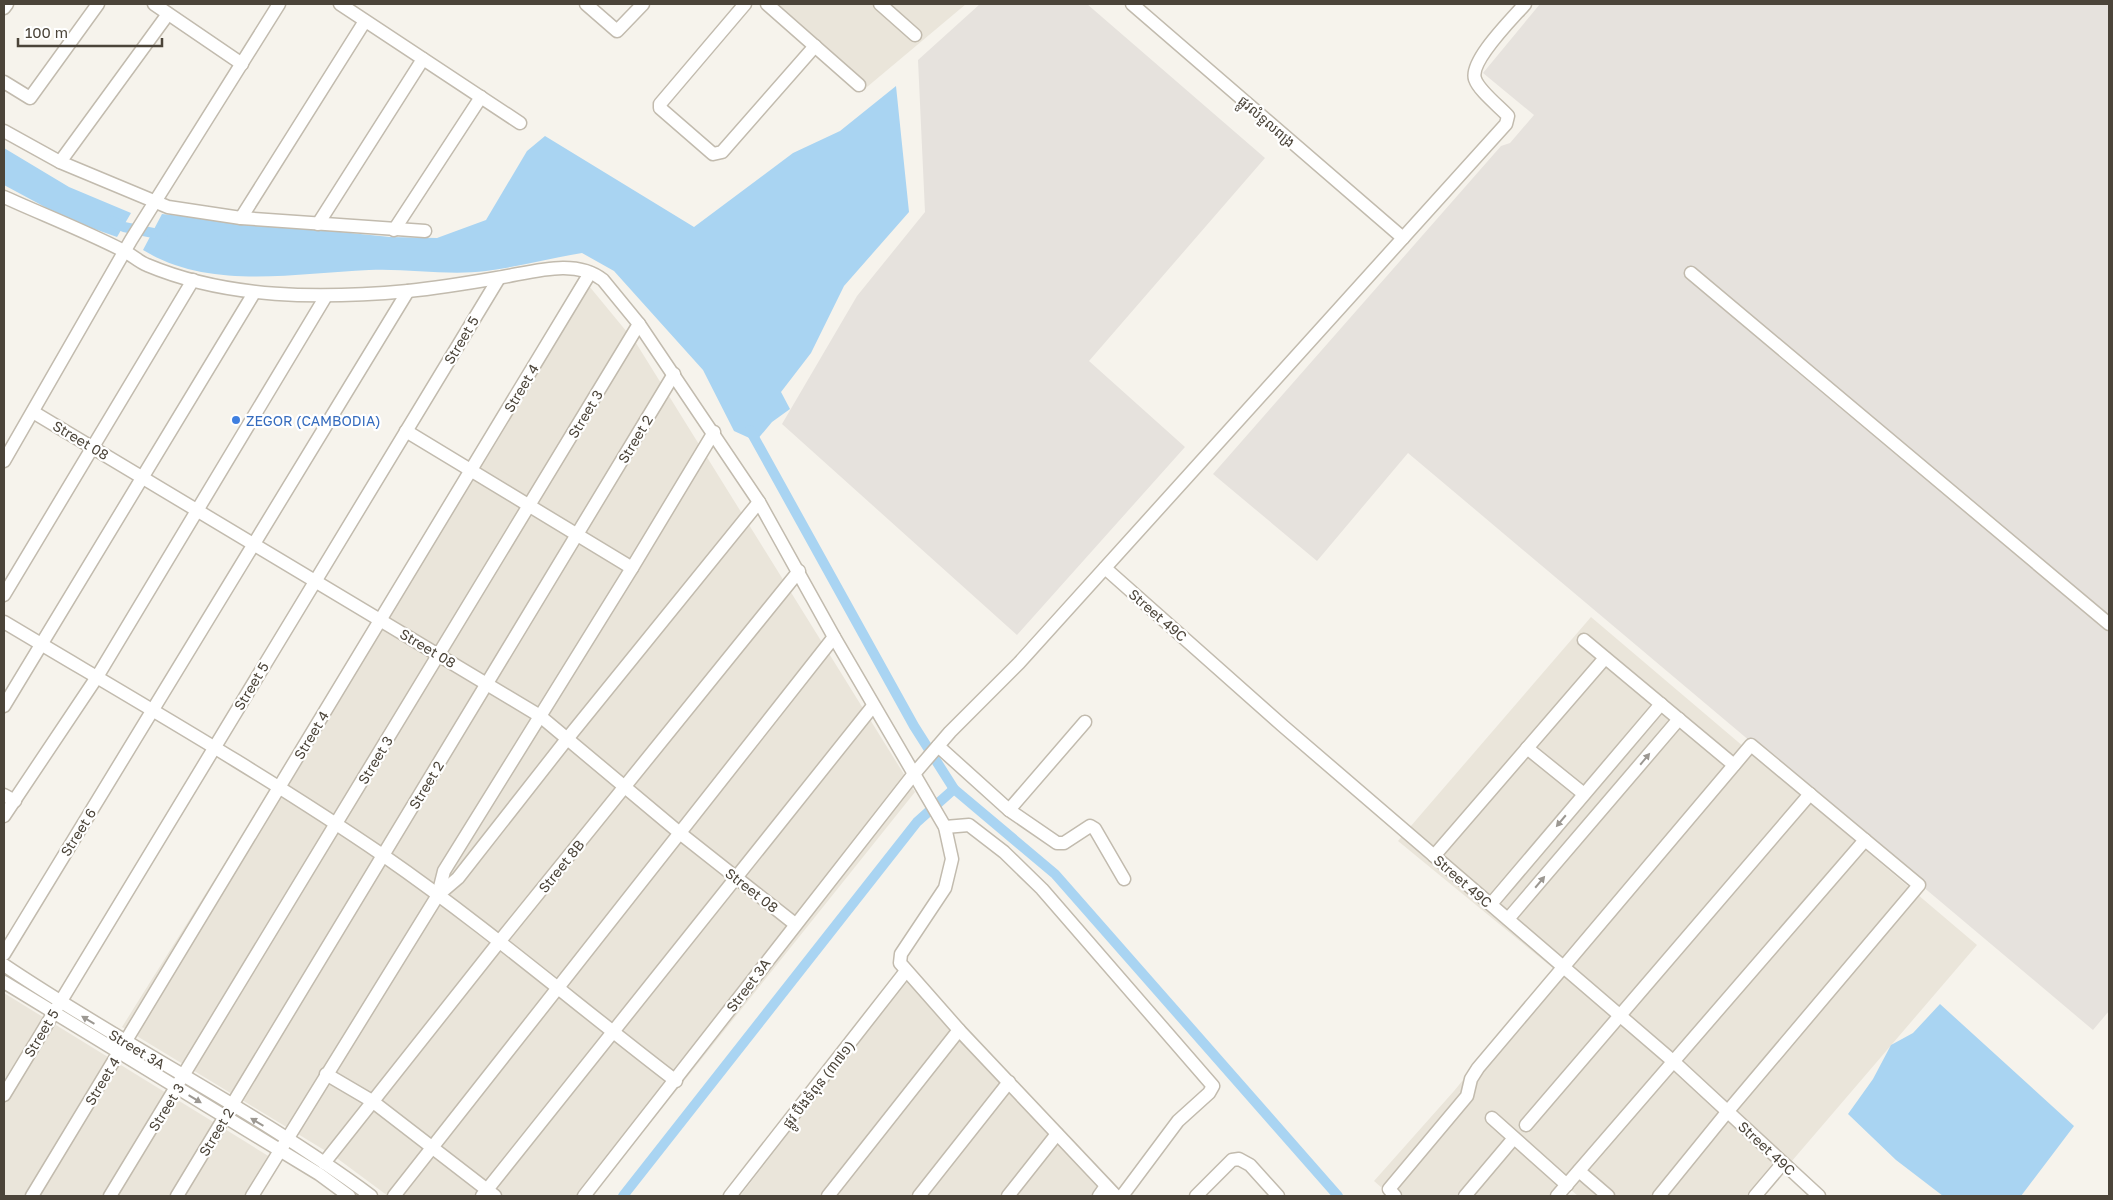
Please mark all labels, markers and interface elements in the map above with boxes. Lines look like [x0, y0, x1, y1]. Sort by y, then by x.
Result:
scale bar [18, 15, 161, 47]
text: 100 m [25, 23, 68, 41]
street label: ផ្លូវលំទួលពង្រ [1232, 92, 1299, 153]
street label: Street 5 [440, 313, 482, 367]
street label: Street 4 [500, 361, 542, 415]
street label: Street 3 [564, 387, 606, 441]
place label: ZEGOR (CAMBODIA) [246, 412, 381, 429]
street label: Street 2 [614, 412, 656, 466]
marker: ZEGOR (CAMBODIA) [230, 414, 242, 426]
street label: Street 08 [50, 417, 112, 463]
street label: Street 49C [1125, 585, 1191, 645]
street label: Street 08 [397, 625, 459, 671]
street label: Street 5 [230, 659, 272, 713]
street label: Street 4 [290, 708, 332, 762]
street label: Street 3 [354, 733, 396, 787]
one-way arrow [1640, 752, 1651, 765]
street label: Street 2 [405, 758, 447, 812]
street label: Street 6 [57, 805, 99, 859]
one-way arrow [1555, 815, 1567, 827]
street label: Street 8B [535, 836, 587, 896]
street label: Street 49C [1430, 851, 1496, 911]
street label: Street 08 [722, 864, 782, 916]
one-way arrow [1534, 877, 1546, 889]
street label: Street 3A [722, 954, 774, 1015]
street label: Street 5 [20, 1006, 62, 1060]
one-way arrow [82, 1015, 95, 1024]
street label: Street 3A [106, 1026, 169, 1073]
street label: ផ្លូវ បឹងទំពុន (៣៧១) [778, 1037, 861, 1134]
street label: Street 4 [81, 1054, 123, 1108]
street label: Street 3 [145, 1080, 187, 1134]
one-way arrow [188, 1095, 201, 1104]
street label: Street 2 [195, 1105, 237, 1159]
one-way arrow [251, 1117, 264, 1126]
street label: Street 49C [1735, 1117, 1799, 1179]

